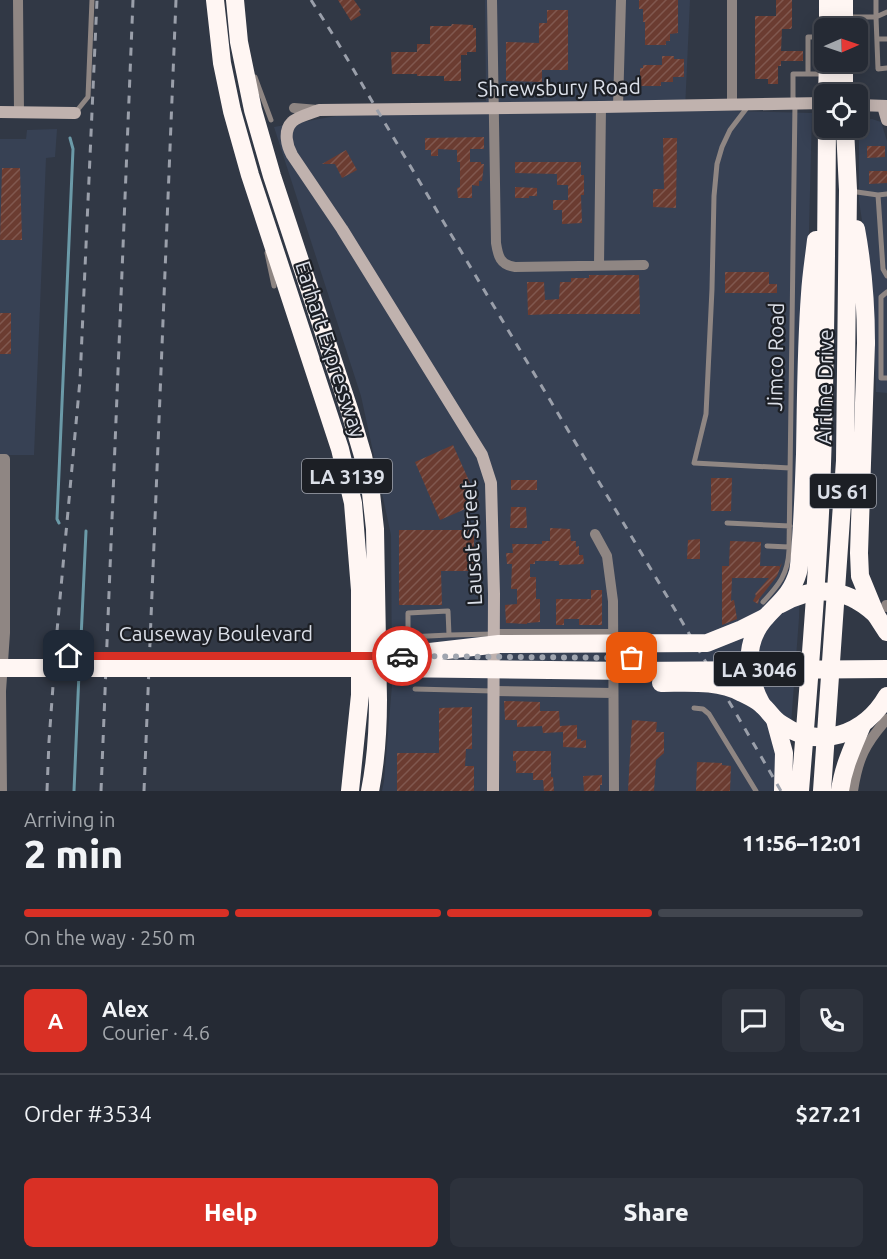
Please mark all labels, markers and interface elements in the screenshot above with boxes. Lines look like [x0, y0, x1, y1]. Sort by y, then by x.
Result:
north arrow [814, 18, 868, 72]
map controls [814, 18, 868, 138]
street label: Shrewsbury Road [477, 74, 641, 100]
button: locate [814, 84, 868, 138]
street label: Earhart Expressway [291, 258, 371, 440]
street label: Jimco Road [762, 302, 788, 412]
street label: Airline Drive [811, 329, 837, 445]
road number: LA 3139 [302, 459, 392, 493]
road number: US 61 [810, 474, 876, 508]
street label: Lausat Street [456, 480, 486, 606]
street label: Causeway Boulevard [119, 621, 313, 645]
courier [372, 626, 432, 686]
pin [43, 630, 94, 681]
pin [606, 632, 657, 683]
icon: home [52, 639, 85, 672]
icon: car [386, 640, 419, 673]
icon: bag [615, 641, 648, 674]
road number: LA 3046 [714, 652, 804, 686]
text: Arriving in [24, 808, 115, 831]
text: 11:56–12:01 [742, 830, 863, 855]
text: 2 min [24, 832, 123, 875]
text: On the way · 250 m [24, 926, 196, 949]
button: chat [722, 989, 785, 1052]
button: phone [800, 989, 863, 1052]
text: Alex [102, 996, 149, 1021]
text: A [48, 1008, 63, 1033]
text: Courier · 4.6 [102, 1021, 210, 1044]
text: Order #3534 [24, 1101, 152, 1126]
text: $27.21 [796, 1101, 863, 1126]
button: Help [24, 1178, 438, 1247]
button: Share [450, 1178, 863, 1247]

